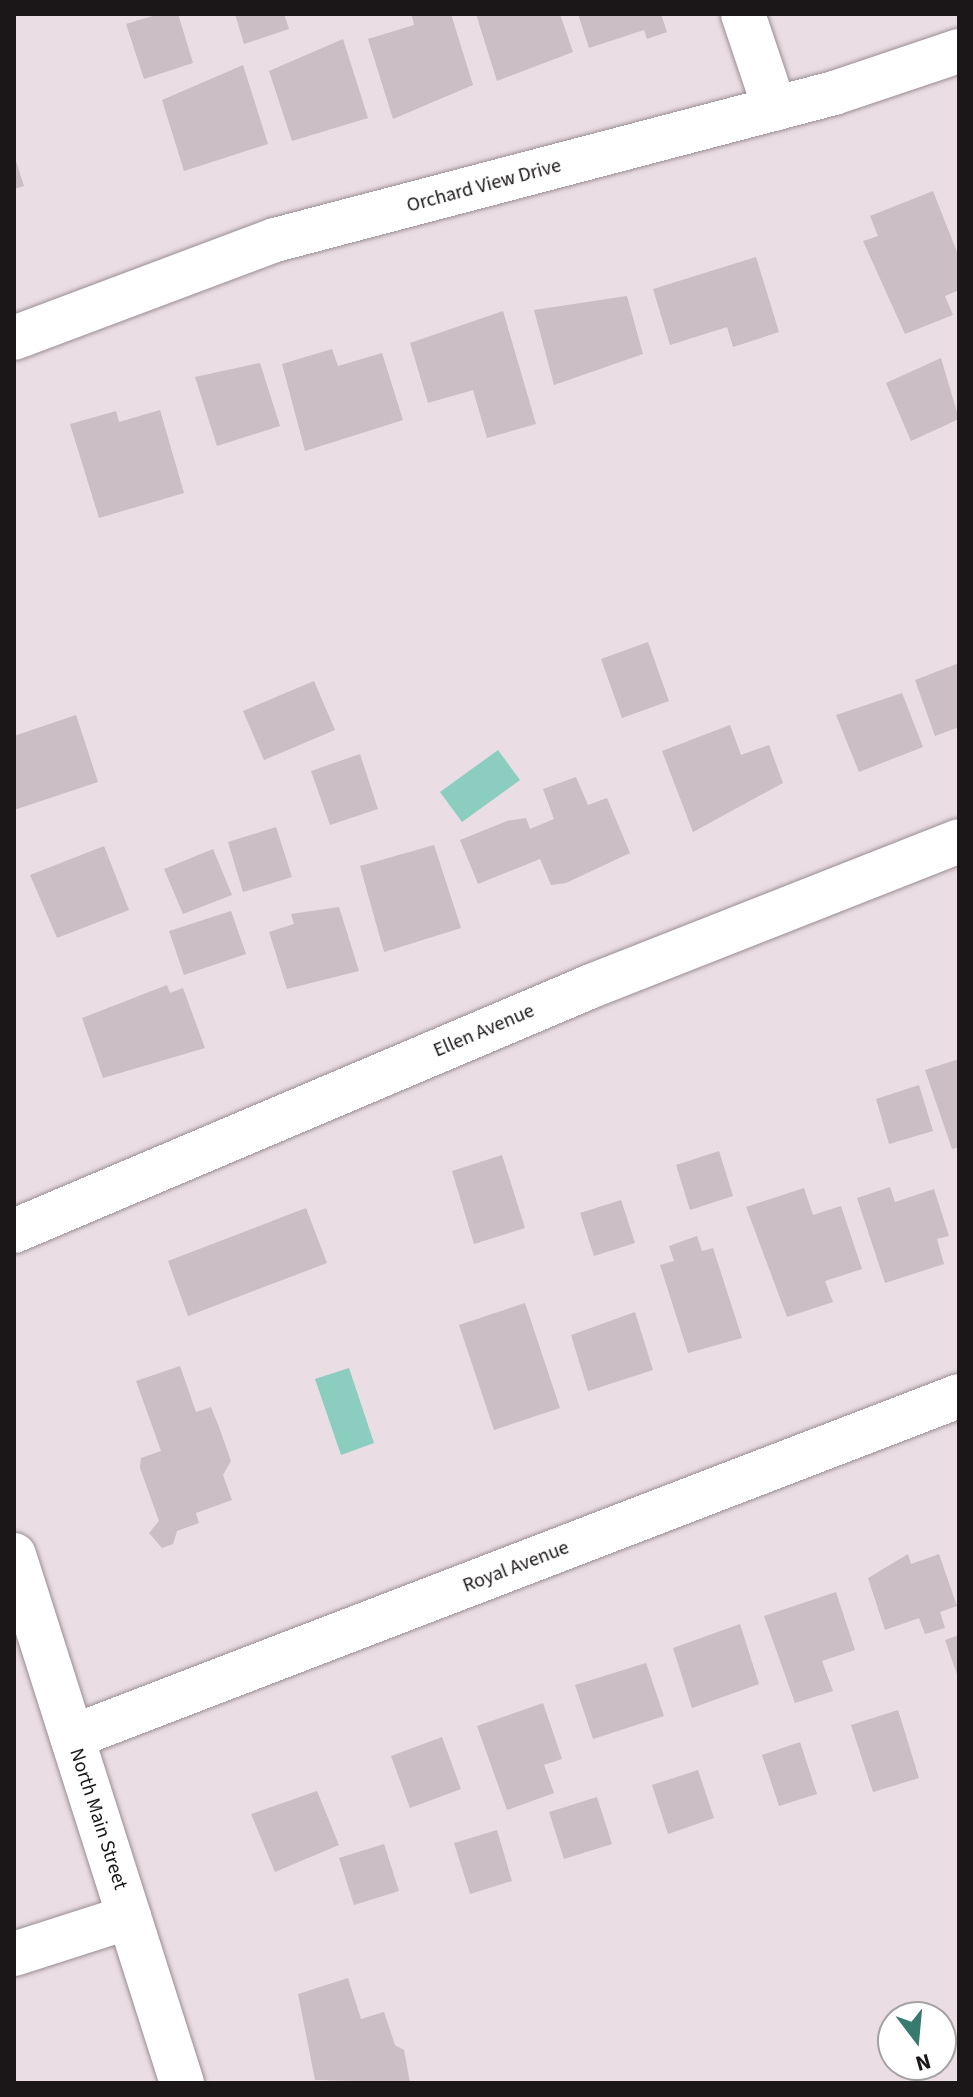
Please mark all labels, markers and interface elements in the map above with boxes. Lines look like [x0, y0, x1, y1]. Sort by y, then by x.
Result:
street label: Orchard View Drive [404, 154, 564, 218]
street label: Ellen Avenue [430, 999, 538, 1063]
street label: Royal Avenue [460, 1536, 572, 1598]
street label: North Main Street [64, 1745, 132, 1893]
north arrow [877, 2001, 957, 2081]
text: N [912, 2045, 935, 2080]

